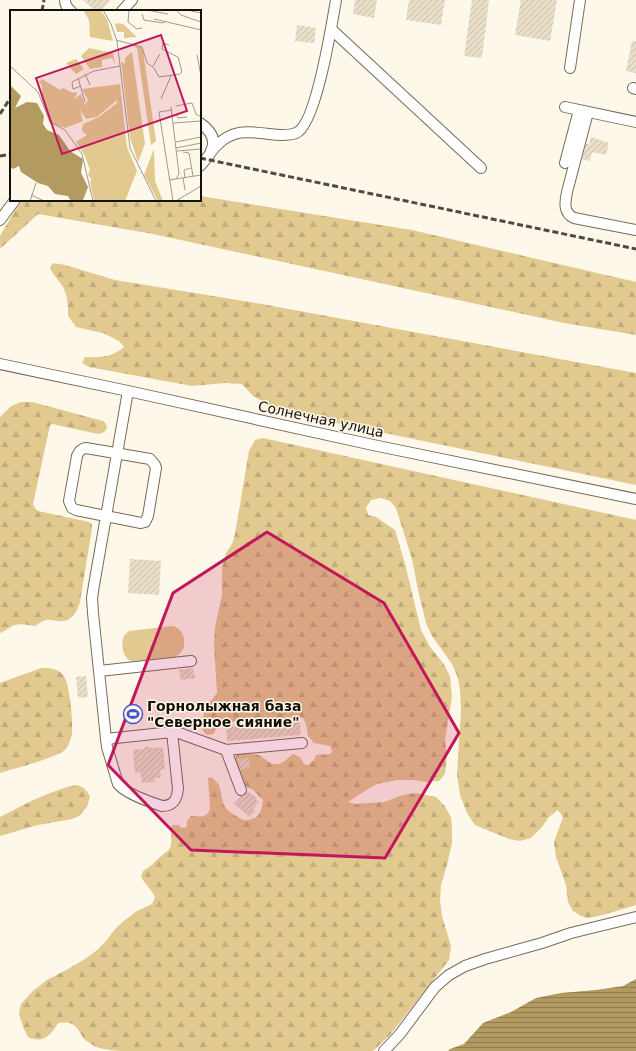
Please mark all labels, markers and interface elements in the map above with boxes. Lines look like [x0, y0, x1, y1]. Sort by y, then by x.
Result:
inset map [10, 10, 201, 201]
street label: Солнечная улица [257, 398, 385, 440]
place label: Горнолыжная база "Северное сияние" [147, 698, 302, 730]
sports icon: Горнолыжная база "Северное сияние" [122, 703, 144, 725]

